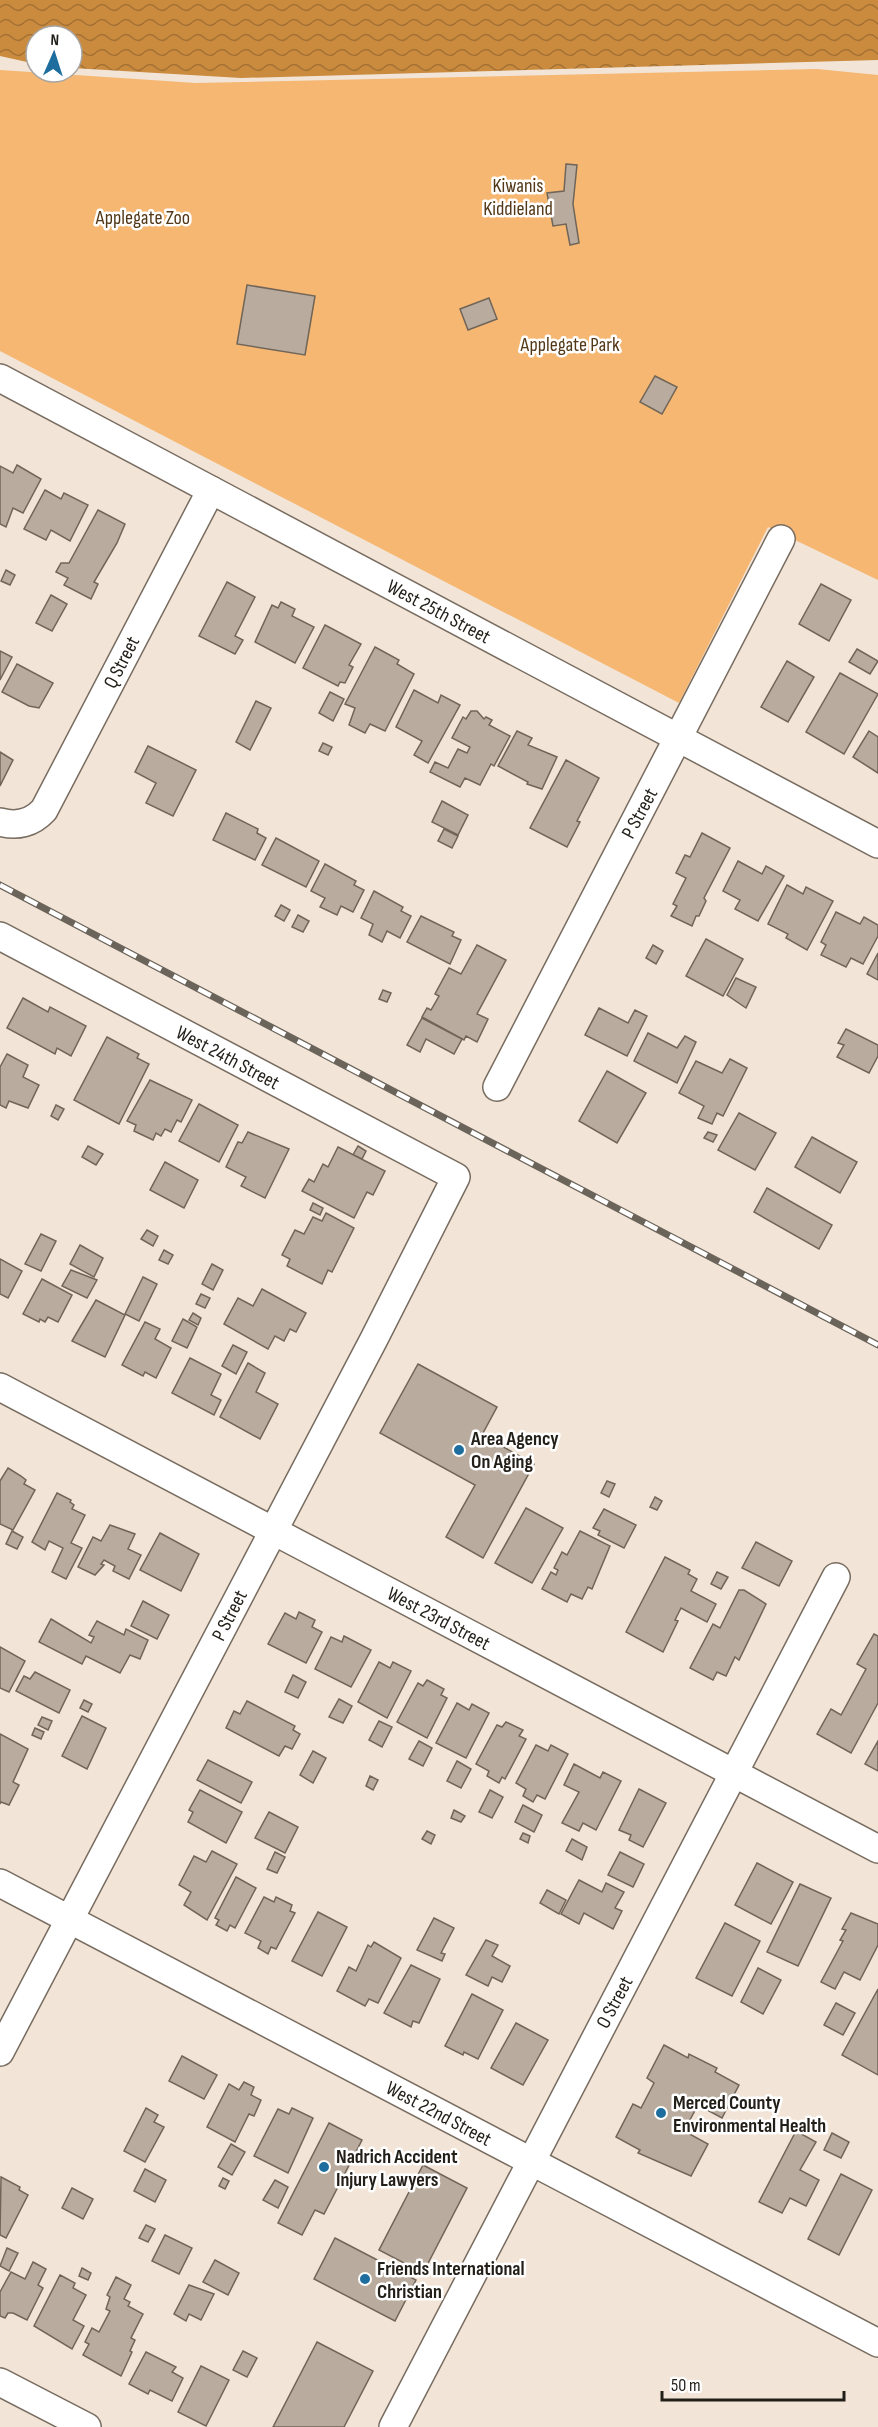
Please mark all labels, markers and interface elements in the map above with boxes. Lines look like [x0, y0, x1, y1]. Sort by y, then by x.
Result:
north arrow [24, 24, 84, 84]
text: N [50, 31, 59, 50]
park label: Kiwanis Kiddieland [483, 174, 553, 221]
park label: Applegate Zoo [95, 206, 190, 230]
park label: Applegate Park [519, 333, 620, 357]
street label: West 25th Street [383, 575, 494, 649]
street label: Q Street [99, 632, 145, 693]
street label: P Street [617, 784, 663, 843]
street label: West 24th Street [172, 1021, 283, 1095]
place label: Area Agency On Aging [470, 1427, 559, 1474]
marker: Area Agency On Aging [452, 1443, 466, 1457]
street label: West 23rd Street [383, 1582, 494, 1656]
street label: P Street [207, 1586, 253, 1645]
street label: O Street [591, 1972, 638, 2032]
street label: West 22nd Street [382, 2076, 495, 2152]
place label: Merced County Environmental Health [673, 2091, 826, 2138]
marker: Merced County Environmental Health [654, 2106, 668, 2120]
place label: Nadrich Accident Injury Lawyers [336, 2145, 458, 2192]
marker: Nadrich Accident Injury Lawyers [317, 2160, 331, 2174]
place label: Friends International Christian [377, 2257, 525, 2304]
marker: Friends International Christian [358, 2272, 372, 2286]
scale bar [662, 2364, 844, 2402]
text: 50 m [671, 2375, 701, 2396]

